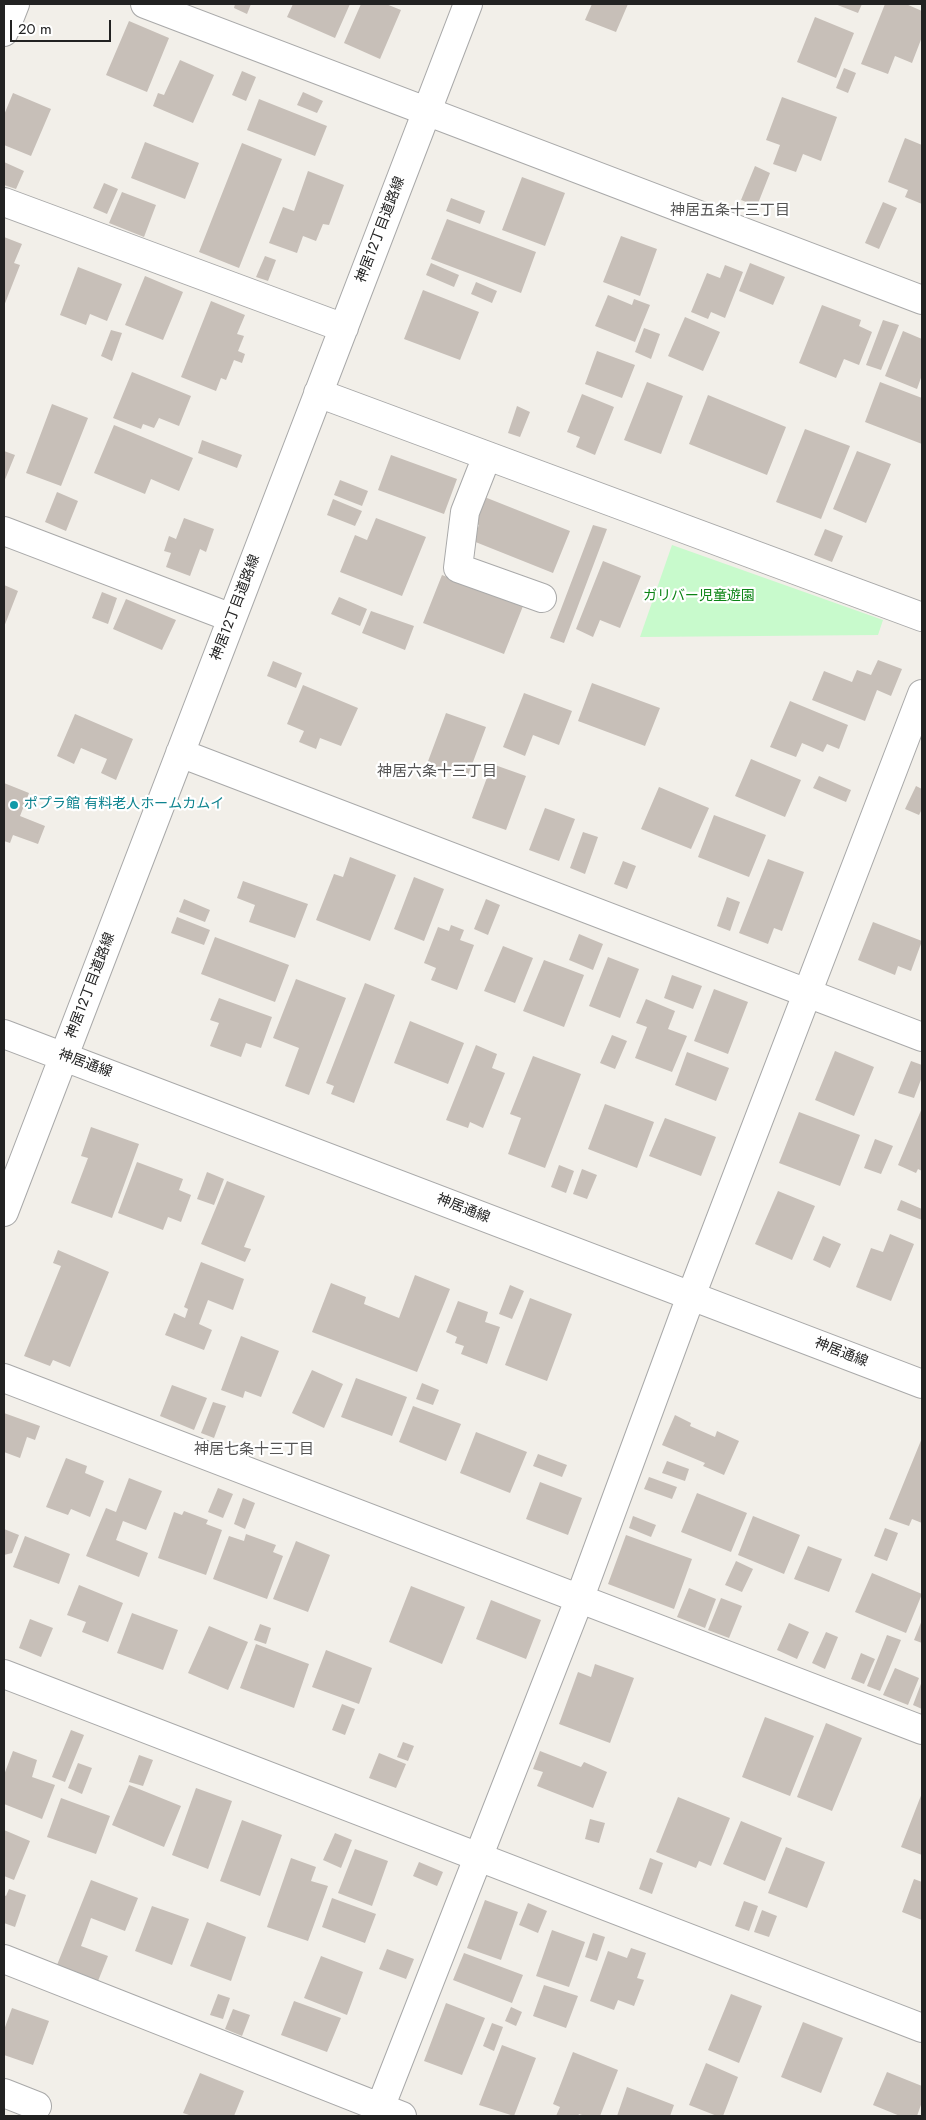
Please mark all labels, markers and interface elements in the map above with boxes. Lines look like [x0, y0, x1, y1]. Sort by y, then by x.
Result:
scale bar [12, 10, 114, 42]
text: 20 m [18, 18, 52, 40]
street label: 神居12丁目道路線 [353, 175, 409, 285]
district label: 神居五条十三丁目 [670, 202, 790, 220]
street label: 神居12丁目道路線 [208, 553, 264, 663]
park label: ガリバー児童遊園 [643, 589, 755, 605]
district label: 神居六条十三丁目 [377, 763, 497, 781]
place label: ポプラ館 有料老人ホームカムイ [24, 797, 224, 813]
marker: ポプラ館 有料老人ホームカムイ [8, 799, 20, 811]
street label: 神居12丁目道路線 [63, 931, 119, 1041]
street label: 神居通線 [56, 1047, 114, 1081]
street label: 神居通線 [434, 1191, 492, 1227]
street label: 神居通線 [812, 1335, 870, 1371]
district label: 神居七条十三丁目 [194, 1441, 314, 1459]

